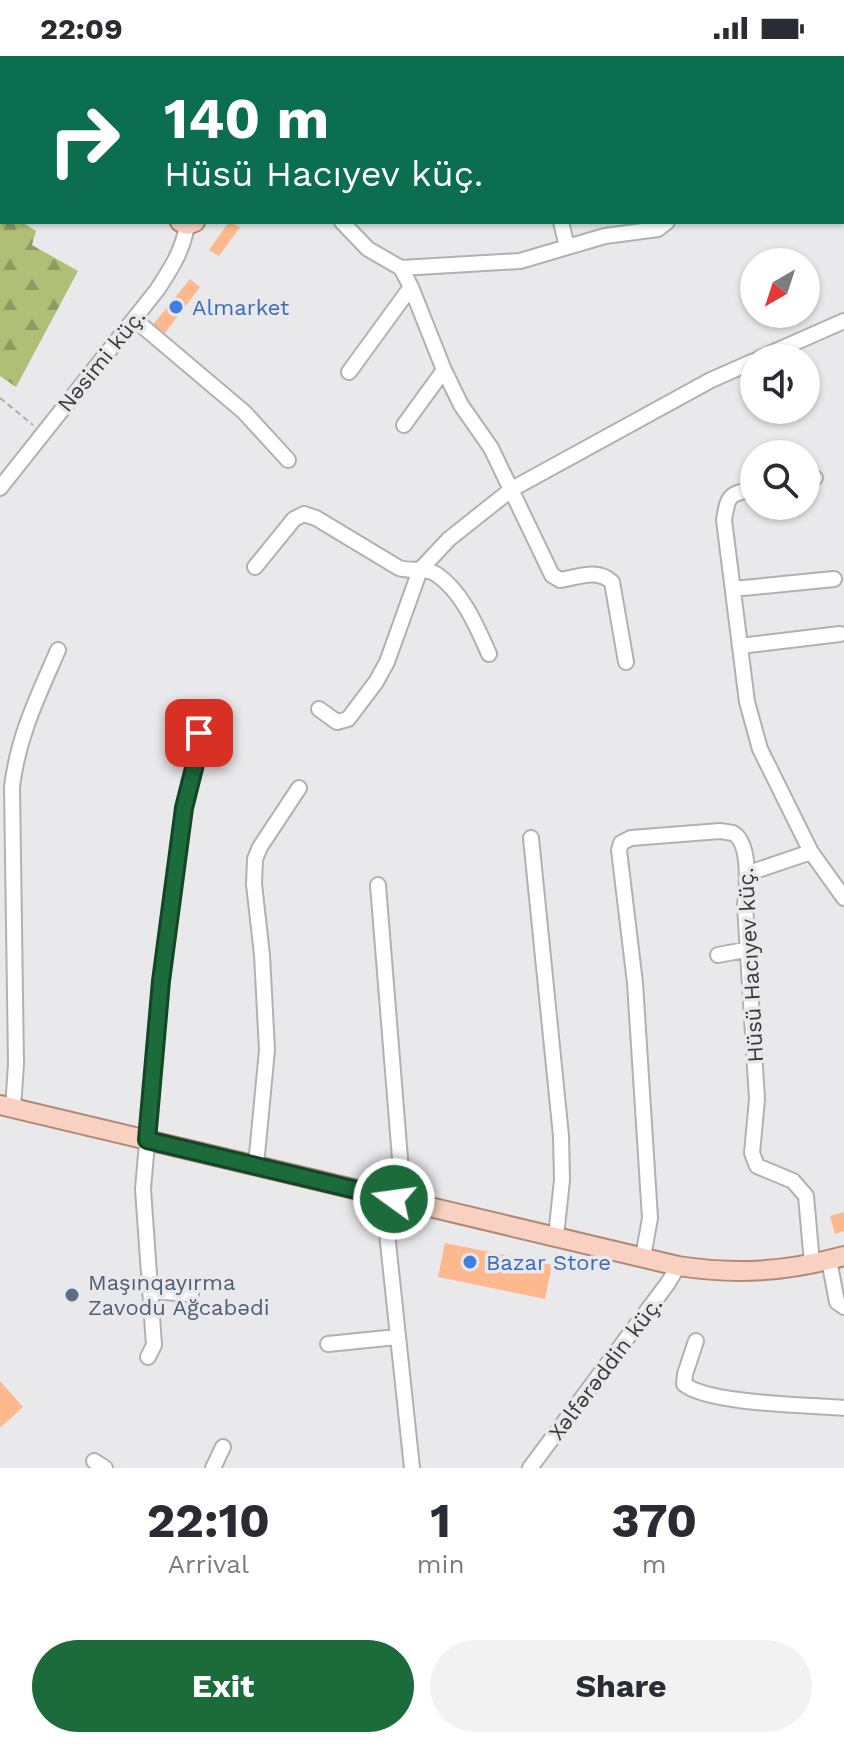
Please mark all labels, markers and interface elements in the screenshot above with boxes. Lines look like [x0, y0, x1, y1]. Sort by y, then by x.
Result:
text: 22:09 [40, 11, 123, 46]
text: 140 m [164, 86, 329, 152]
icon: right [32, 88, 136, 192]
text: Hüsü Hacıyev küç. [164, 153, 483, 195]
north arrow [740, 248, 820, 328]
map controls [740, 248, 820, 520]
place label: Almarket [192, 295, 289, 320]
marker: Almarket [167, 298, 185, 316]
street label: Nəsimi küç. [52, 304, 150, 417]
button: sound [740, 344, 820, 424]
button: search [740, 440, 820, 520]
pin [165, 699, 233, 767]
icon: arrive [177, 711, 221, 755]
street label: Hüsü Hacıyev küç. [733, 867, 768, 1063]
position arrow [352, 1157, 436, 1241]
place label: Bazar Store [486, 1250, 611, 1275]
marker: Bazar Store [461, 1253, 479, 1271]
place label: Maşınqayırma Zavodu Ağcabədi [88, 1270, 270, 1320]
marker: Maşınqayırma Zavodu Ağcabədi [63, 1286, 81, 1304]
street label: Xəlfərəddin küç. [543, 1292, 667, 1445]
text: 22:10 [147, 1492, 270, 1549]
text: 1 [430, 1492, 451, 1549]
text: 370 [611, 1492, 697, 1549]
text: Arrival [168, 1549, 249, 1579]
text: min [417, 1549, 465, 1579]
text: m [642, 1549, 667, 1579]
button: Exit [32, 1640, 414, 1732]
button: Share [430, 1640, 812, 1732]

